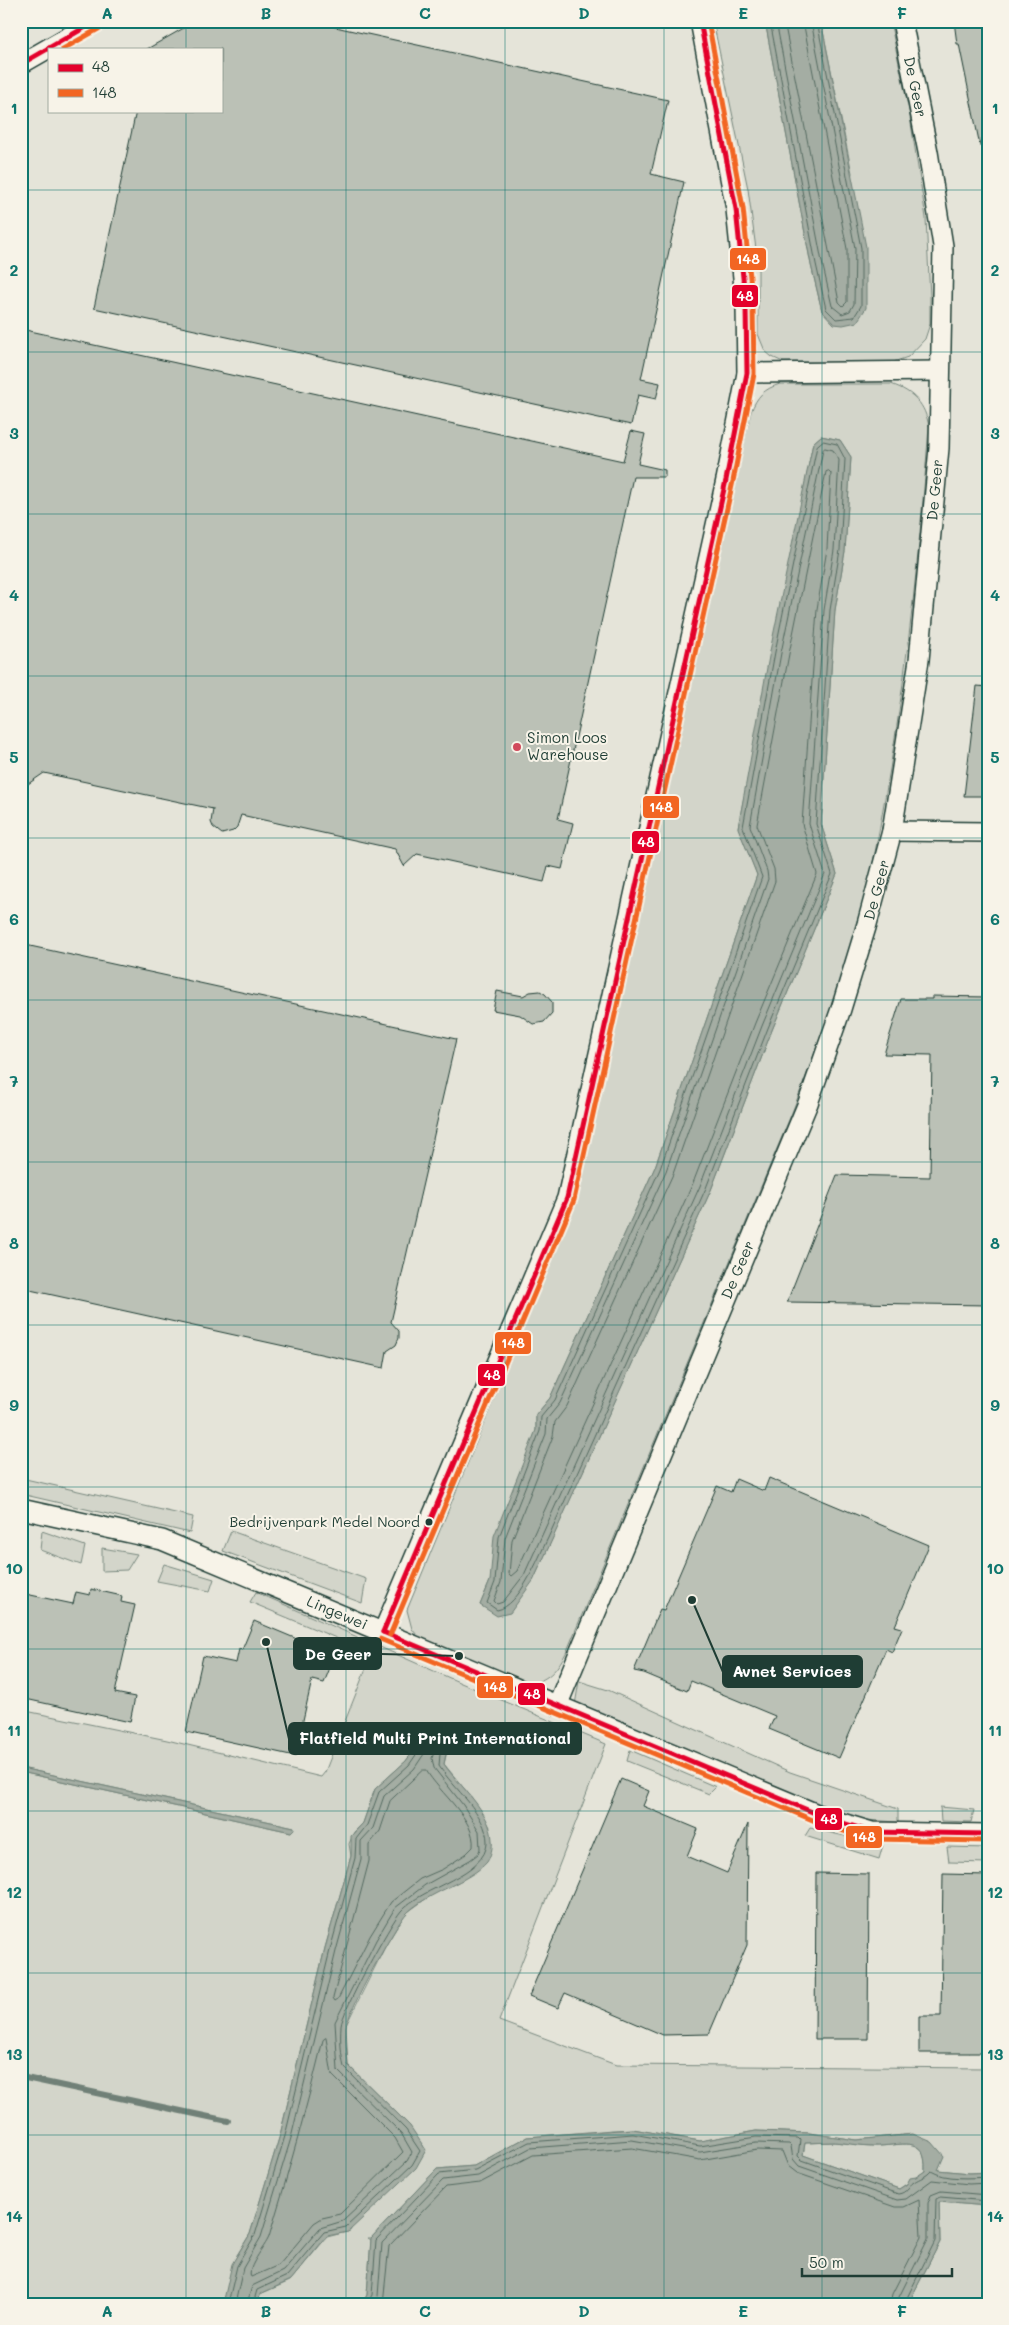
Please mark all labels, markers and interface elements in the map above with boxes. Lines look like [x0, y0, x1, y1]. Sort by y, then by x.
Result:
text: A [101, 2, 113, 23]
text: B [261, 2, 271, 23]
text: C [419, 2, 431, 23]
text: D [578, 2, 590, 23]
text: E [738, 2, 748, 23]
text: F [897, 2, 907, 23]
legend [48, 48, 222, 112]
street label: De Geer [900, 55, 932, 119]
text: 48 [92, 56, 110, 76]
text: 148 [92, 82, 117, 102]
text: 1 [10, 97, 18, 118]
text: 1 [991, 97, 999, 118]
line badge: 148 [729, 247, 767, 271]
text: 148 [736, 249, 760, 268]
text: 2 [10, 259, 19, 280]
text: 2 [991, 259, 1000, 280]
line badge: 48 [731, 284, 759, 308]
text: 48 [736, 286, 754, 305]
text: 3 [9, 422, 19, 443]
text: 3 [990, 422, 1000, 443]
street label: De Geer [921, 458, 947, 521]
text: 4 [9, 584, 19, 605]
text: 4 [990, 584, 1000, 605]
place label: Simon Loos Warehouse [527, 727, 608, 764]
marker: Simon Loos Warehouse [511, 741, 523, 753]
text: 5 [9, 746, 19, 767]
text: 5 [990, 746, 1000, 767]
line badge: 148 [642, 795, 680, 819]
text: 148 [649, 797, 673, 816]
line badge: 48 [631, 830, 660, 854]
text: 48 [637, 832, 655, 851]
street label: De Geer [858, 857, 894, 922]
text: 6 [9, 908, 19, 929]
text: 6 [990, 908, 1000, 929]
text: 7 [10, 1070, 19, 1091]
text: 7 [991, 1070, 1000, 1091]
text: 8 [9, 1232, 19, 1253]
text: 8 [990, 1232, 1000, 1253]
street label: De Geer [716, 1237, 758, 1302]
line badge: 148 [494, 1331, 532, 1355]
text: 148 [501, 1333, 525, 1352]
line badge: 48 [477, 1363, 506, 1387]
text: 48 [483, 1365, 501, 1384]
text: 9 [9, 1394, 19, 1415]
text: 9 [990, 1394, 1000, 1415]
place label: Bedrijvenpark Medel Noord [229, 1512, 420, 1531]
marker: Bedrijvenpark Medel Noord [424, 1517, 434, 1527]
text: 10 [5, 1557, 23, 1578]
text: 10 [986, 1557, 1004, 1578]
street label: Lingewei [304, 1590, 371, 1634]
callout: De Geer [294, 1638, 381, 1669]
text: De Geer [305, 1643, 371, 1664]
callout: Avnet Services [723, 1656, 862, 1687]
text: Avnet Services [733, 1660, 851, 1681]
line badge: 148 [476, 1675, 514, 1699]
text: 148 [483, 1677, 507, 1696]
line badge: 48 [517, 1682, 546, 1706]
text: 48 [523, 1684, 541, 1703]
text: 11 [7, 1719, 21, 1740]
text: 11 [988, 1719, 1002, 1740]
callout: Flatfield Multi Print International [289, 1723, 581, 1754]
text: Flatfield Multi Print International [299, 1727, 571, 1748]
line badge: 48 [814, 1807, 843, 1831]
text: 48 [820, 1809, 838, 1828]
line badge: 148 [845, 1825, 883, 1849]
text: 148 [852, 1827, 876, 1846]
text: 12 [6, 1881, 22, 1902]
text: 12 [987, 1881, 1003, 1902]
text: 13 [6, 2043, 23, 2064]
text: 13 [987, 2043, 1004, 2064]
text: 14 [5, 2205, 23, 2226]
text: 14 [986, 2205, 1004, 2226]
scale bar [802, 2245, 952, 2277]
text: 50 m [809, 2252, 844, 2272]
text: A [101, 2300, 113, 2321]
text: B [261, 2300, 271, 2321]
text: C [419, 2300, 431, 2321]
text: D [578, 2300, 590, 2321]
text: E [738, 2300, 748, 2321]
text: F [897, 2300, 907, 2321]

